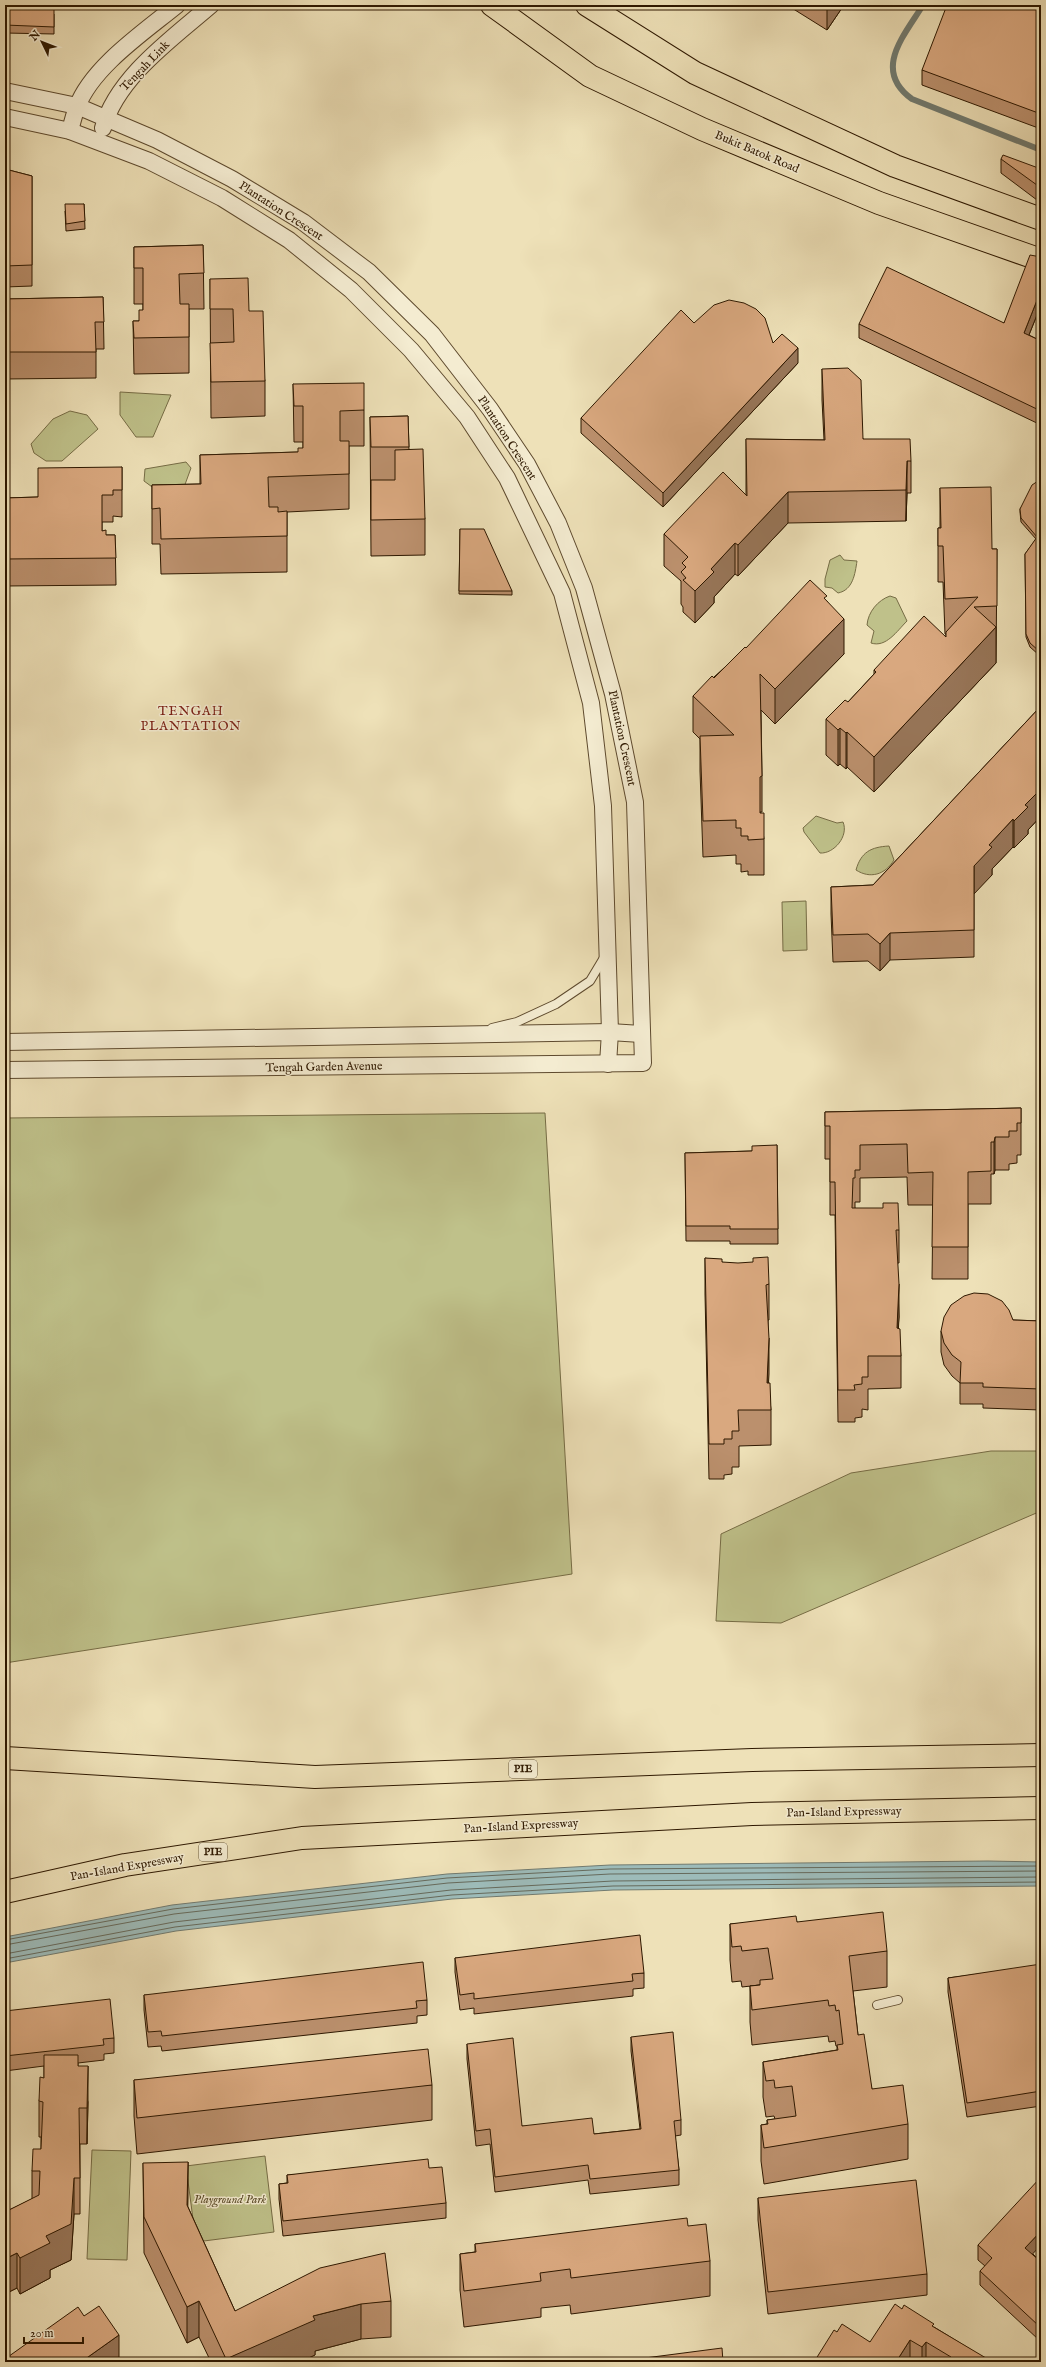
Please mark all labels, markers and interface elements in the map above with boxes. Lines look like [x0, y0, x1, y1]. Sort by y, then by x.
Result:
north arrow [22, 22, 62, 62]
text: N [26, 27, 44, 45]
street label: Tengah Link [117, 37, 173, 95]
street label: Bukit Batok Road [713, 127, 802, 177]
street label: Plantation Crescent [236, 178, 326, 244]
street label: Plantation Crescent [474, 393, 540, 483]
street label: Plantation Crescent [605, 689, 639, 787]
district label: TENGAH PLANTATION [140, 703, 242, 735]
street label: Tengah Garden Avenue [265, 1058, 383, 1076]
road number: PIE [509, 1760, 537, 1778]
street label: Pan-Island Expressway [786, 1803, 902, 1822]
street label: Pan-Island Expressway [463, 1815, 579, 1838]
road number: PIE [199, 1843, 227, 1861]
street label: Pan-Island Expressway [69, 1850, 185, 1885]
park label: Playground Park [194, 2192, 266, 2208]
scale bar [24, 2319, 83, 2345]
text: 20 m [30, 2326, 53, 2341]

